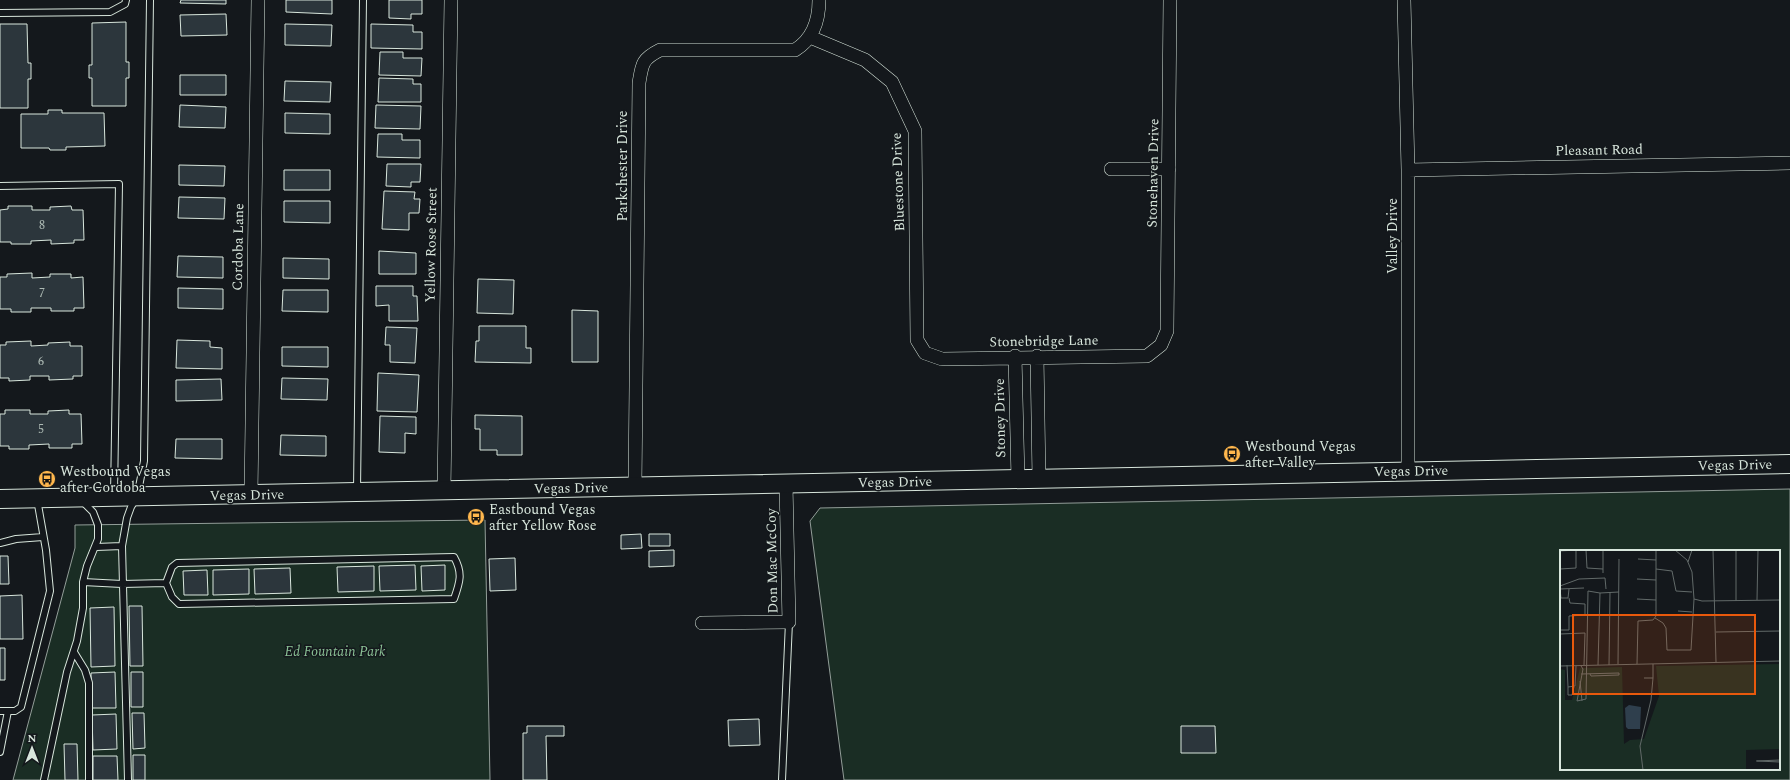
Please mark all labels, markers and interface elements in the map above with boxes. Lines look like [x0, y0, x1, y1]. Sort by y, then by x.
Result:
street label: Parkchester Drive [612, 110, 633, 222]
street label: Stonehaven Drive [1142, 118, 1164, 228]
street label: Bluestone Drive [886, 132, 910, 232]
street label: Pleasant Road [1555, 139, 1643, 161]
street label: Yellow Rose Street [419, 187, 443, 303]
street label: Valley Drive [1382, 198, 1403, 274]
street label: Cordoba Lane [227, 203, 249, 291]
house number: 8 [39, 216, 45, 235]
house number: 7 [39, 284, 45, 303]
street label: Stonebridge Lane [989, 330, 1099, 352]
house number: 6 [38, 352, 44, 371]
street label: Stoney Drive [989, 378, 1011, 458]
house number: 5 [38, 420, 44, 439]
place label: Westbound Vegas after Valley [1245, 436, 1356, 473]
bus stop icon: Westbound Vegas after Valley [1222, 444, 1242, 464]
street label: Vegas Drive [1698, 454, 1773, 476]
street label: Vegas Drive [1374, 460, 1449, 482]
place label: Westbound Vegas after Cordoba [60, 461, 171, 498]
bus stop icon: Westbound Vegas after Cordoba [37, 469, 57, 489]
street label: Vegas Drive [858, 471, 933, 493]
street label: Vegas Drive [534, 477, 609, 499]
street label: Vegas Drive [210, 484, 285, 506]
place label: Eastbound Vegas after Yellow Rose [489, 499, 597, 536]
bus stop icon: Eastbound Vegas after Yellow Rose [466, 507, 486, 527]
street label: Don Mac McCoy [761, 507, 783, 614]
inset map [1560, 550, 1780, 770]
park label: Ed Fountain Park [284, 641, 386, 662]
north arrow [12, 728, 52, 768]
text: N [28, 730, 37, 747]

